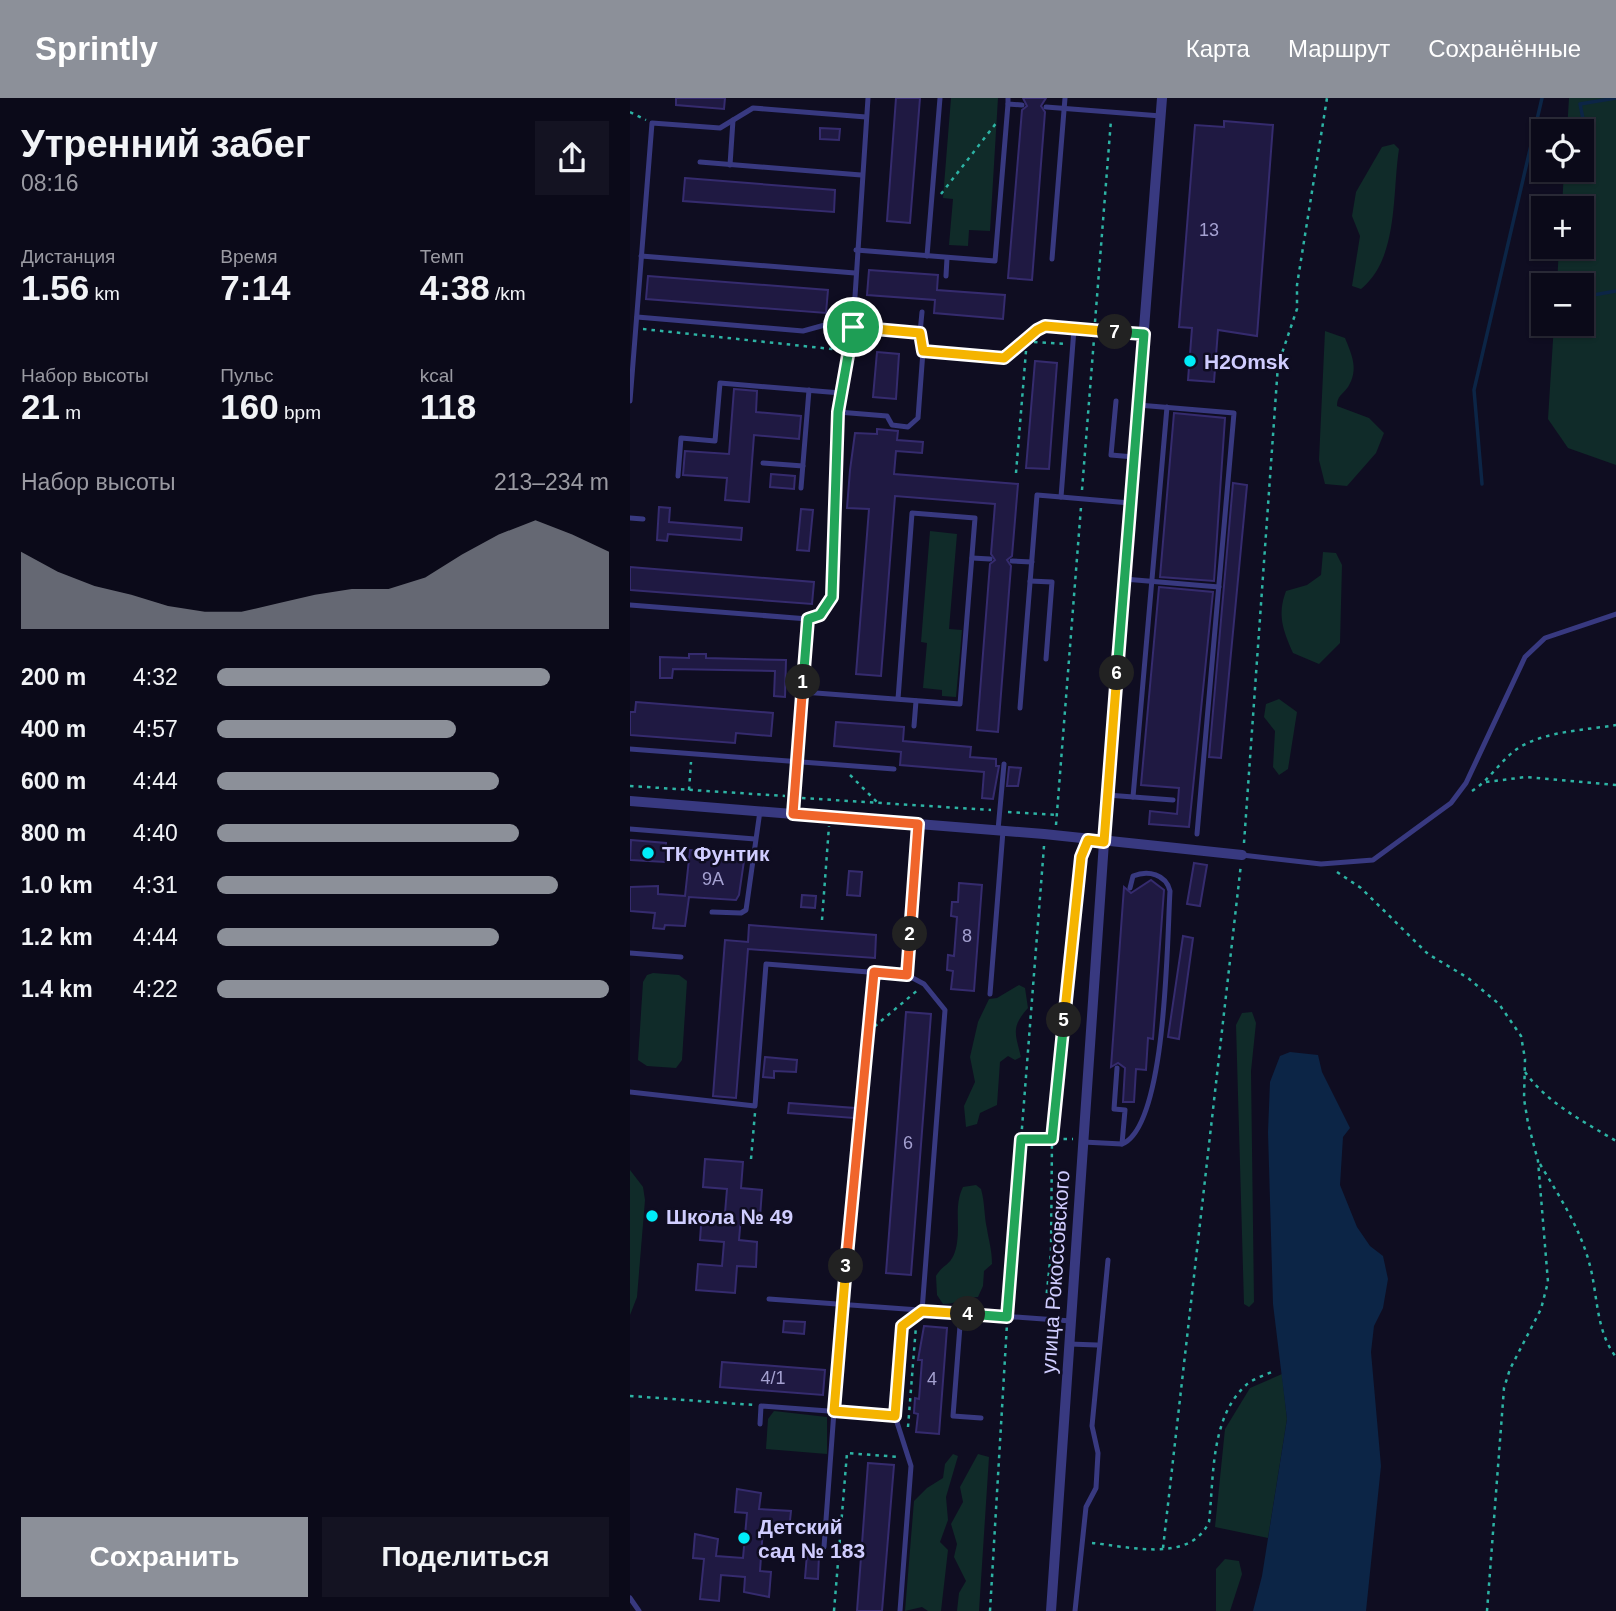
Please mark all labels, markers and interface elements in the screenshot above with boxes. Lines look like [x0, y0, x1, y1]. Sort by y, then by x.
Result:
text: Sprintly [35, 30, 158, 67]
text: Карта [1186, 35, 1250, 62]
text: Маршрут [1288, 35, 1390, 62]
text: Сохранённые [1428, 35, 1581, 62]
map controls [1531, 119, 1594, 336]
button: locate [1531, 119, 1594, 182]
button: share [535, 121, 609, 195]
text: Утренний забег [21, 123, 311, 165]
text: 08:16 [21, 170, 79, 196]
button: + [1531, 196, 1594, 259]
house number: 13 [1199, 220, 1219, 240]
text: Дистанция [21, 246, 115, 267]
text: Время [220, 246, 278, 267]
text: Темп [420, 246, 464, 267]
text: 1.56 [21, 268, 89, 307]
text: 7:14 [220, 268, 290, 307]
text: 4:38 [420, 268, 490, 307]
button: − [1531, 273, 1594, 336]
text: km [89, 283, 120, 304]
text: /km [490, 283, 526, 304]
pin [823, 297, 883, 357]
icon: arrive [834, 308, 872, 346]
pin: 7 [1098, 314, 1133, 350]
text: 7 [1109, 321, 1120, 342]
place label: H2Omsk [1204, 350, 1290, 373]
marker: H2Omsk [1182, 353, 1198, 369]
text: Набор высоты [21, 365, 149, 386]
text: Пульс [220, 365, 274, 386]
text: kcal [420, 365, 453, 386]
text: 21 [21, 387, 60, 426]
text: 160 [220, 387, 279, 426]
text: 118 [420, 387, 476, 426]
text: m [60, 402, 81, 423]
text: bpm [279, 402, 321, 423]
text: Набор высоты [21, 469, 175, 495]
text: 213–234 m [494, 469, 609, 495]
pin: 6 [1100, 656, 1134, 690]
text: 6 [1111, 662, 1122, 683]
text: 200 m [21, 664, 86, 690]
text: 4:32 [133, 664, 178, 690]
pin: 1 [786, 664, 820, 700]
text: 1 [797, 671, 808, 692]
text: 400 m [21, 716, 86, 742]
text: 4:57 [133, 716, 178, 742]
text: 600 m [21, 768, 86, 794]
text: 4:44 [133, 768, 178, 794]
text: 800 m [21, 820, 86, 846]
text: 4:40 [133, 820, 178, 846]
place label: ТК Фунтик [662, 842, 770, 865]
marker: ТК Фунтик [640, 845, 656, 861]
house number: 9А [702, 869, 724, 889]
text: 1.0 km [21, 872, 93, 898]
text: 4:31 [133, 872, 178, 898]
pin: 2 [892, 916, 928, 952]
text: 2 [904, 923, 915, 944]
text: 1.2 km [21, 924, 93, 950]
text: 4:44 [133, 924, 178, 950]
house number: 8 [962, 926, 972, 946]
text: 1.4 km [21, 976, 93, 1002]
text: 4:22 [133, 976, 178, 1002]
pin: 5 [1046, 1002, 1082, 1038]
text: 5 [1058, 1009, 1069, 1030]
house number: 6 [903, 1133, 913, 1153]
street label: улица Рокоссовского [1036, 1170, 1074, 1374]
place label: Школа № 49 [666, 1205, 793, 1228]
marker: Школа № 49 [644, 1208, 660, 1224]
pin: 3 [828, 1248, 864, 1284]
text: 3 [840, 1255, 851, 1276]
pin: 4 [950, 1296, 986, 1332]
text: 4 [962, 1303, 973, 1324]
house number: 4/1 [760, 1368, 786, 1388]
house number: 4 [927, 1369, 937, 1389]
place label: Детский сад № 183 [758, 1515, 865, 1562]
button: Сохранить [21, 1517, 308, 1597]
button: Поделиться [322, 1517, 609, 1597]
marker: Детский сад № 183 [736, 1530, 752, 1546]

